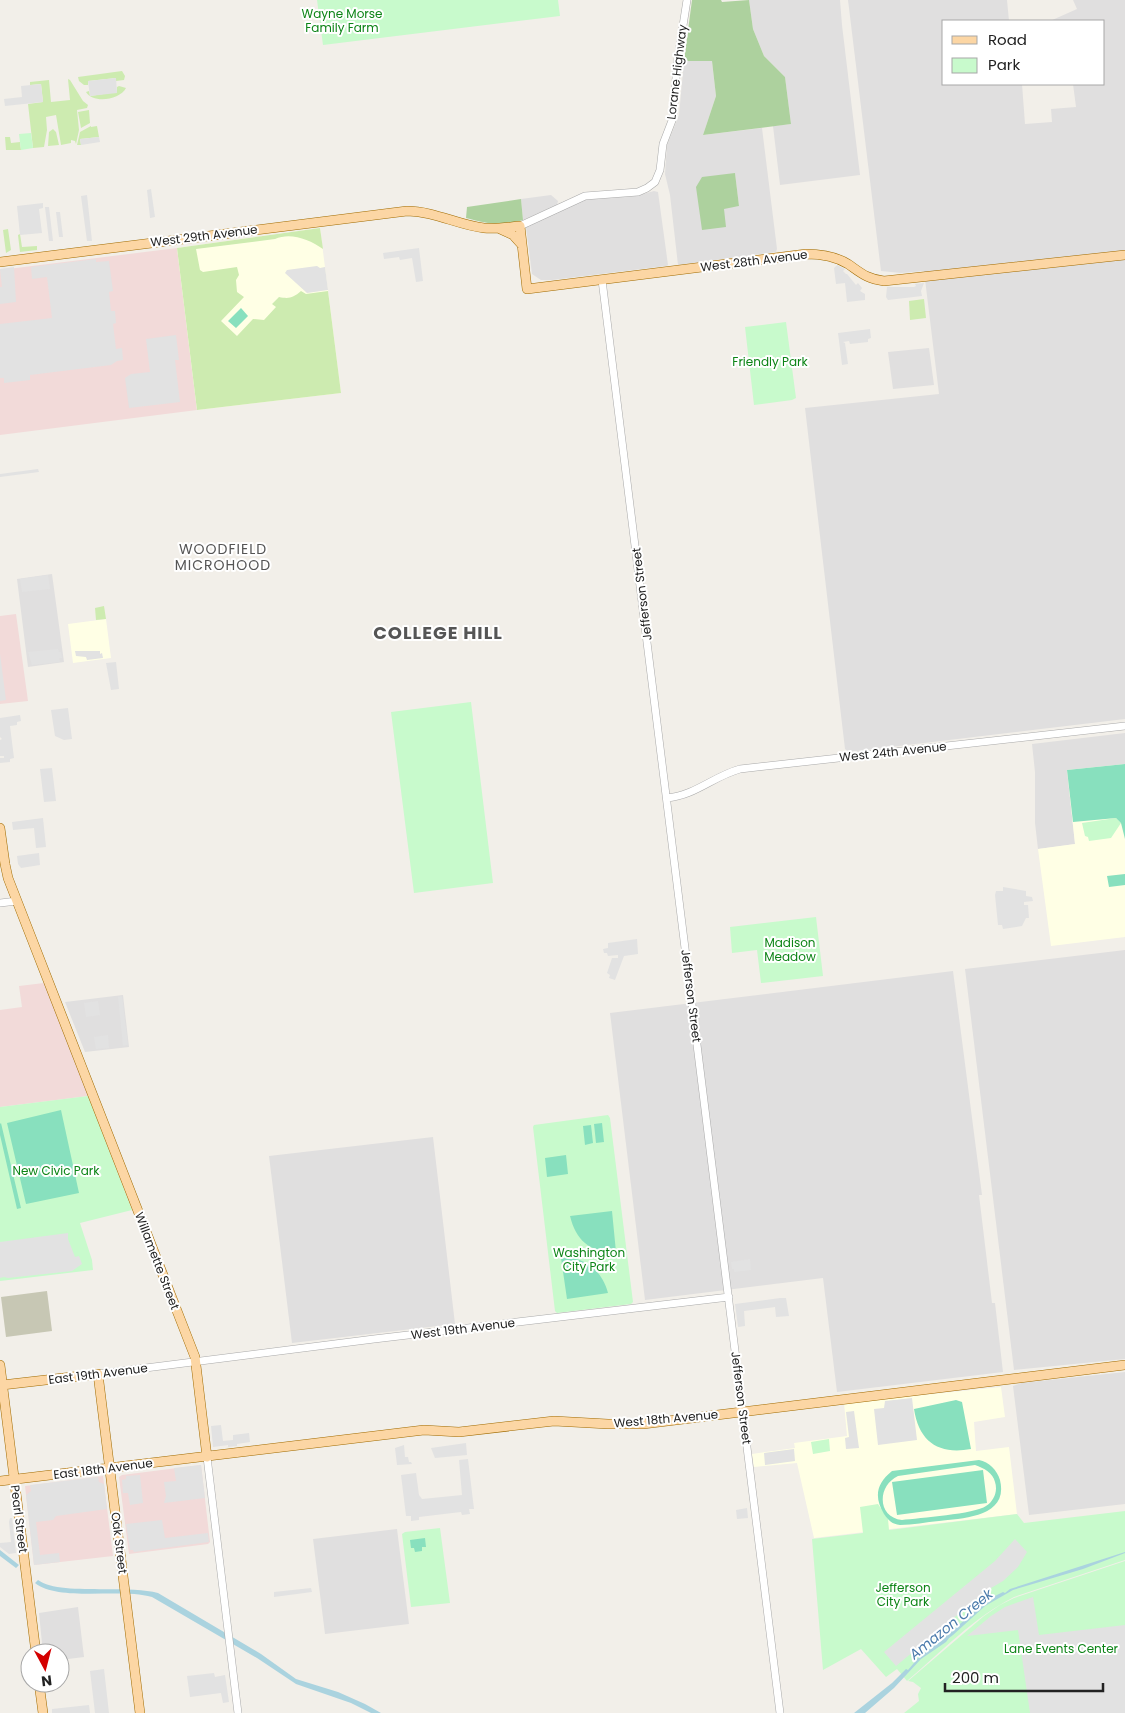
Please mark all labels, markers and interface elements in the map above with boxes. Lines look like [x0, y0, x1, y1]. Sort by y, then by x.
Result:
park label: Wayne Morse Family Farm [301, 5, 383, 36]
legend [942, 20, 1105, 85]
street label: Lorane Highway [662, 23, 691, 120]
text: Road [988, 29, 1027, 50]
text: Park [988, 54, 1020, 75]
street label: West 29th Avenue [149, 221, 258, 251]
street label: West 28th Avenue [699, 245, 808, 276]
park label: Friendly Park [732, 353, 808, 370]
district label: WOODFIELD MICROHOOD [175, 539, 271, 575]
street label: Jefferson Street [627, 547, 656, 642]
district label: COLLEGE HILL [373, 620, 503, 645]
street label: West 24th Avenue [838, 737, 947, 766]
park label: Madison Meadow [764, 934, 816, 965]
street label: Jefferson Street [677, 948, 706, 1043]
park label: New Civic Park [12, 1162, 100, 1179]
street label: Willamette Street [131, 1210, 184, 1312]
park label: Washington City Park [553, 1244, 625, 1275]
street label: West 19th Avenue [410, 1314, 516, 1343]
street label: Jefferson Street [727, 1350, 756, 1445]
street label: East 19th Avenue [47, 1359, 149, 1388]
street label: West 18th Avenue [613, 1405, 719, 1432]
street label: East 18th Avenue [52, 1454, 154, 1483]
street label: Pearl Street [7, 1484, 32, 1554]
street label: Oak Street [107, 1511, 132, 1575]
park label: Jefferson City Park [875, 1579, 931, 1610]
water label: Amazon Creek [904, 1584, 998, 1665]
park label: Lane Events Center [1004, 1640, 1119, 1657]
north arrow [20, 1643, 70, 1693]
scale bar [945, 1660, 1102, 1692]
text: 200 m [952, 1667, 999, 1688]
text: N [40, 1670, 53, 1691]

